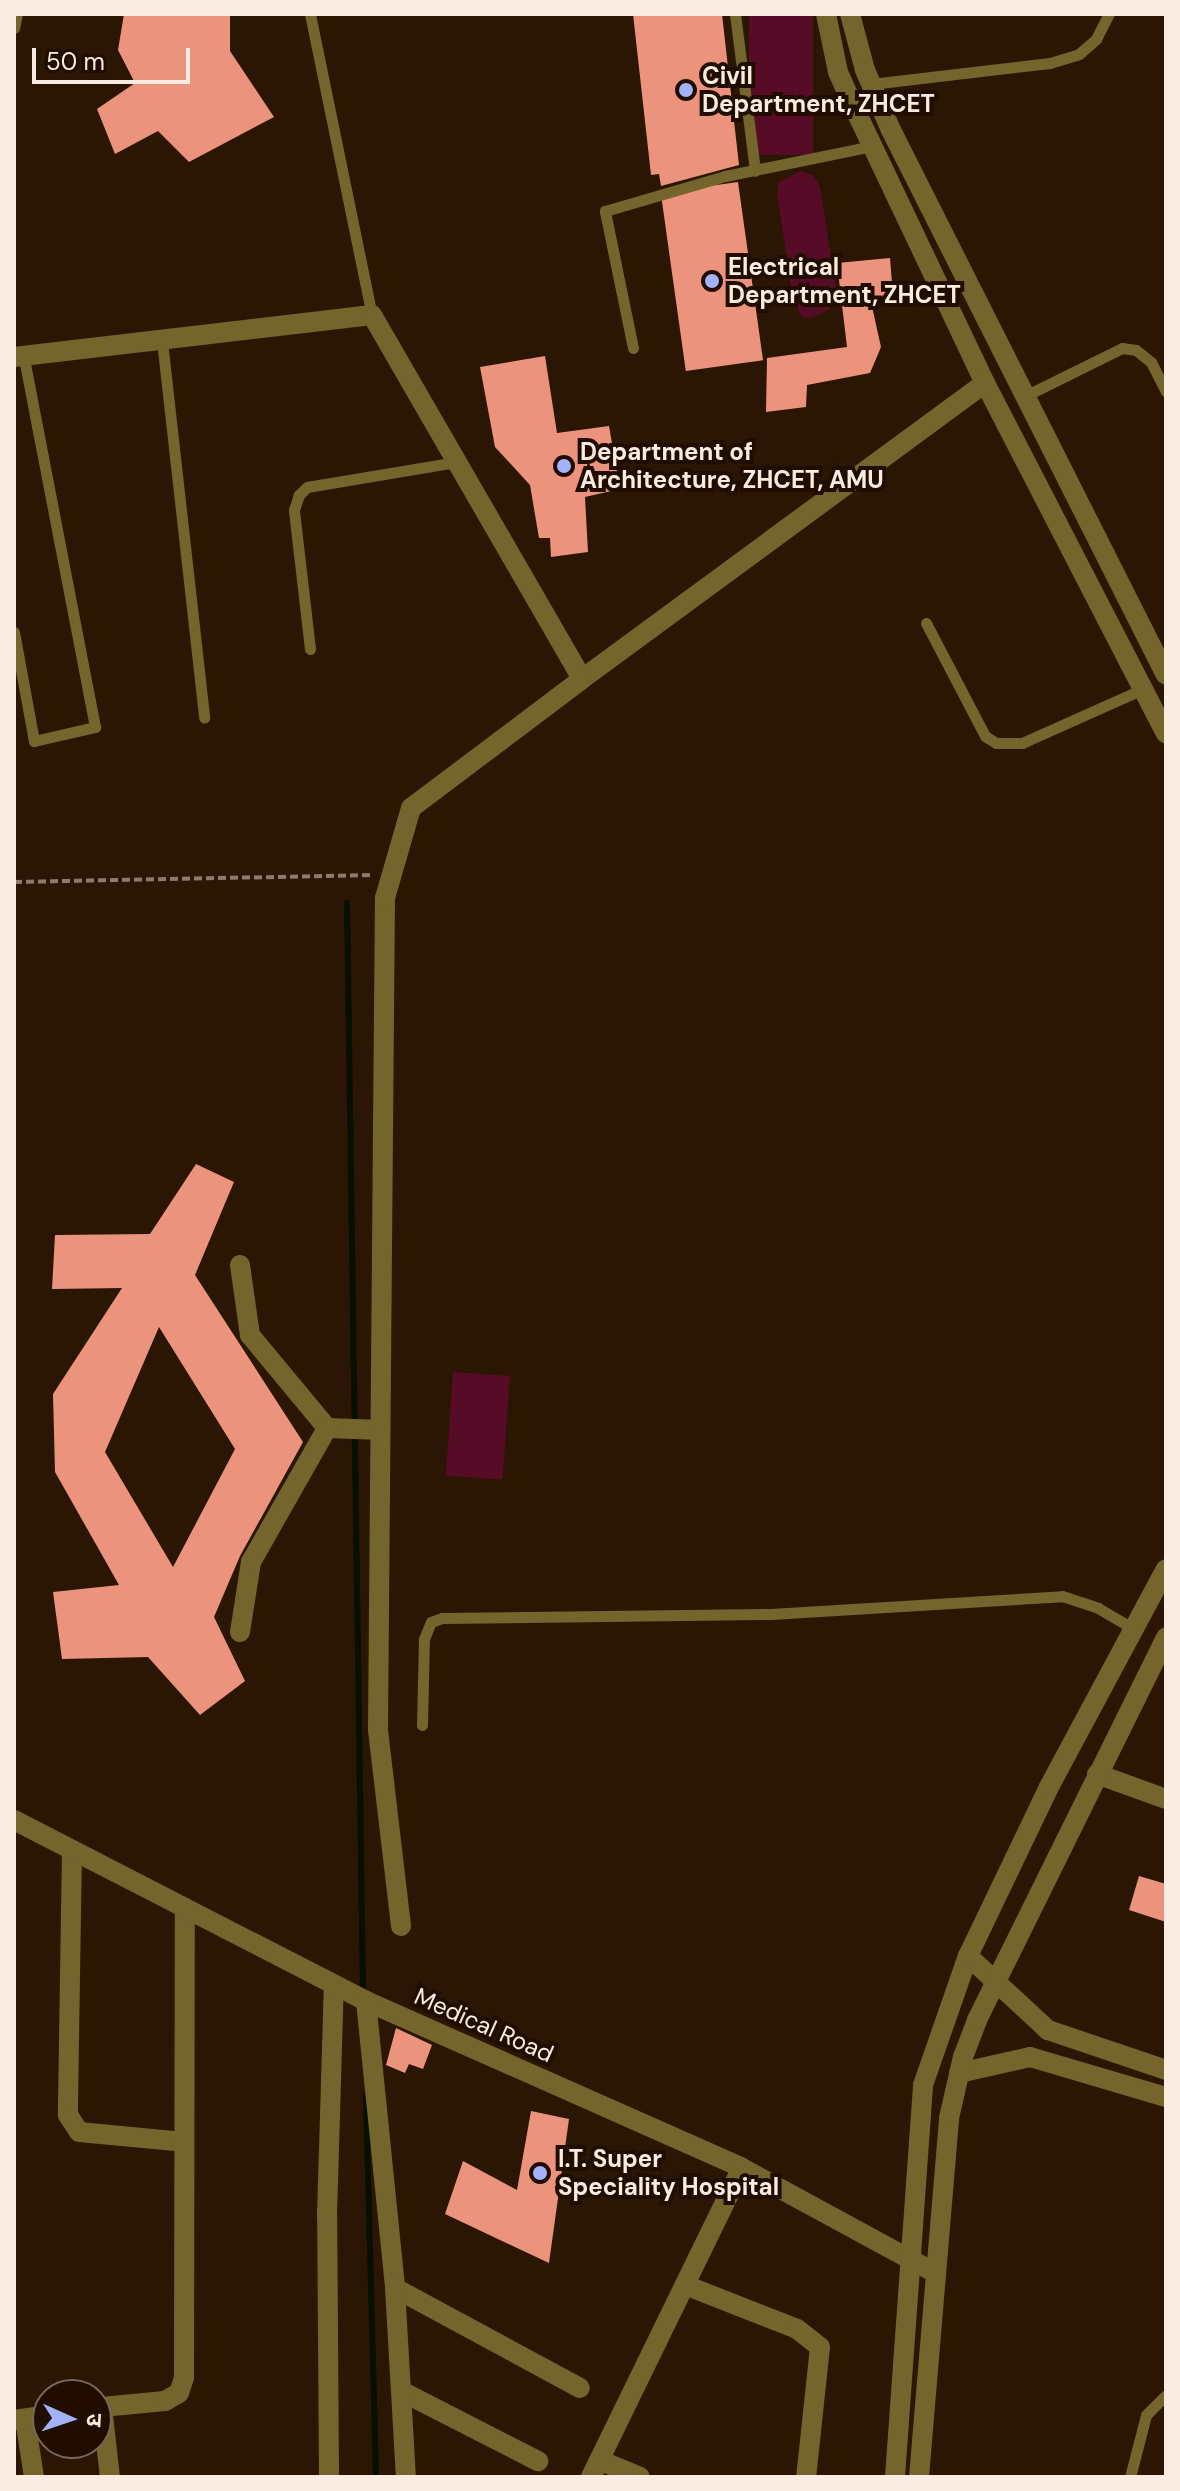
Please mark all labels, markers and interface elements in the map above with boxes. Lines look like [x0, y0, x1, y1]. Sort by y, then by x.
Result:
scale bar [36, 32, 194, 82]
text: 50 m [46, 46, 105, 77]
place label: Civil Department, ZHCET [702, 62, 935, 118]
marker: Civil Department, ZHCET [677, 81, 695, 99]
place label: Electrical Department, ZHCET [728, 253, 961, 309]
marker: Electrical Department, ZHCET [703, 272, 721, 290]
place label: Department of Architecture, ZHCET, AMU [580, 438, 884, 494]
marker: Department of Architecture, ZHCET, AMU [555, 457, 573, 475]
street label: Medical Road [410, 1982, 558, 2068]
place label: I.T. Super Speciality Hospital [558, 2145, 779, 2201]
marker: I.T. Super Speciality Hospital [529, 2162, 551, 2184]
north arrow [32, 2379, 112, 2459]
text: उ [80, 2413, 109, 2427]

